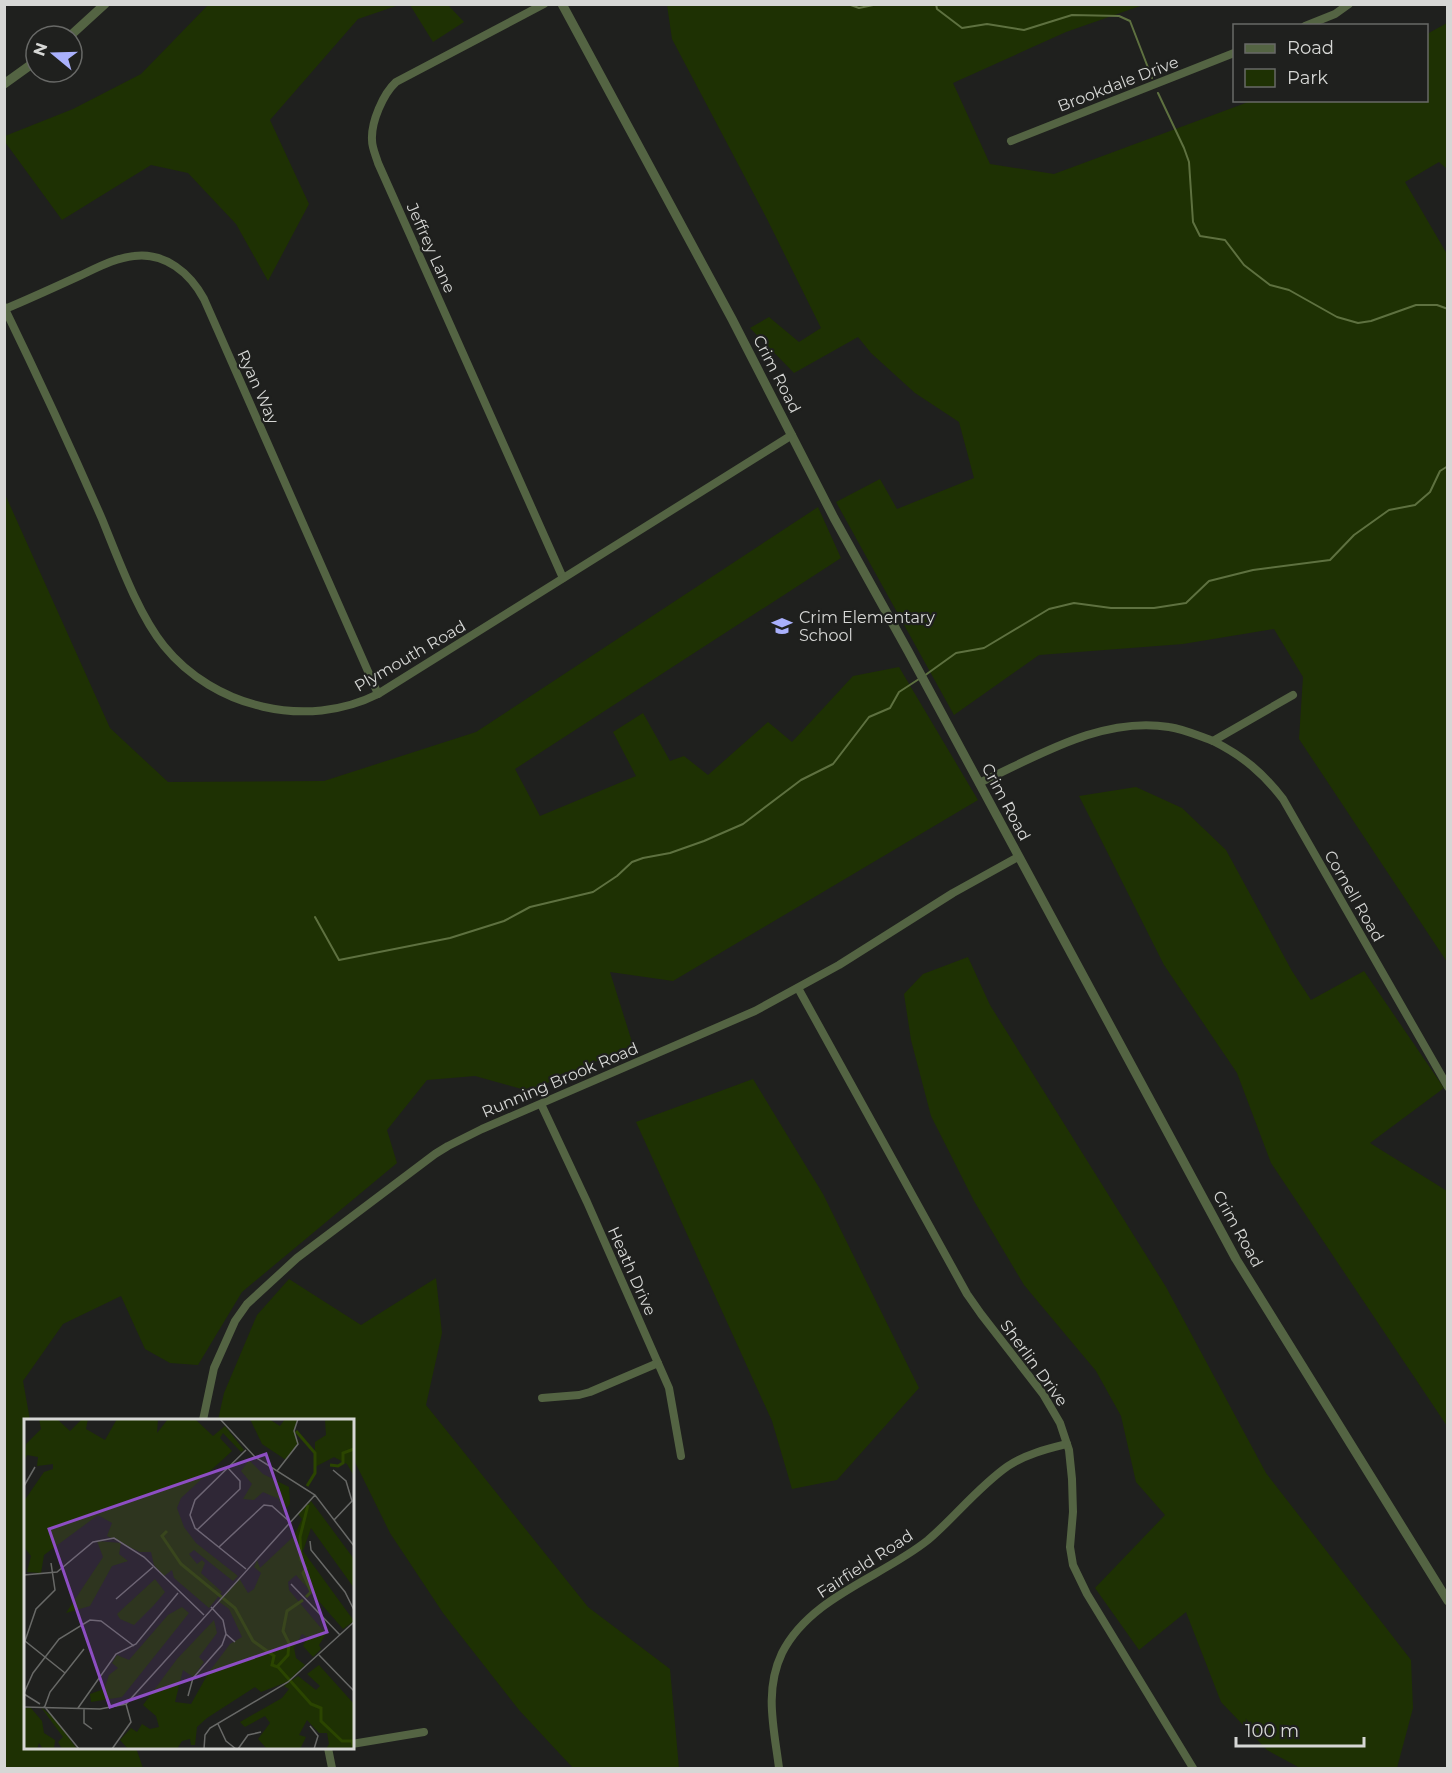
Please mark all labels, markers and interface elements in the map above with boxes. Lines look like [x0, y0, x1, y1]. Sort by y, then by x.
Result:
north arrow [24, 24, 84, 84]
legend [1233, 24, 1428, 102]
text: Road [1287, 37, 1334, 59]
text: N [29, 40, 51, 58]
street label: Brookdale Drive [1055, 52, 1181, 116]
text: Park [1287, 67, 1328, 89]
street label: Jeffrey Lane [402, 199, 459, 296]
street label: Crim Road [749, 332, 805, 416]
street label: Ryan Way [233, 347, 283, 427]
place label: Crim Elementary School [799, 608, 935, 645]
school or university icon: Crim Elementary School [770, 614, 794, 638]
street label: Plymouth Road [351, 616, 469, 696]
street label: Crim Road [978, 760, 1034, 844]
street label: Cornell Road [1320, 847, 1388, 945]
street label: Running Brook Road [479, 1038, 641, 1122]
street label: Crim Road [1209, 1187, 1267, 1271]
street label: Heath Drive [604, 1224, 660, 1318]
street label: Sherlin Drive [996, 1316, 1072, 1410]
inset map [24, 1419, 354, 1749]
street label: Fairfield Road [813, 1526, 917, 1602]
scale bar [1236, 1710, 1364, 1748]
text: 100 m [1245, 1720, 1299, 1742]

